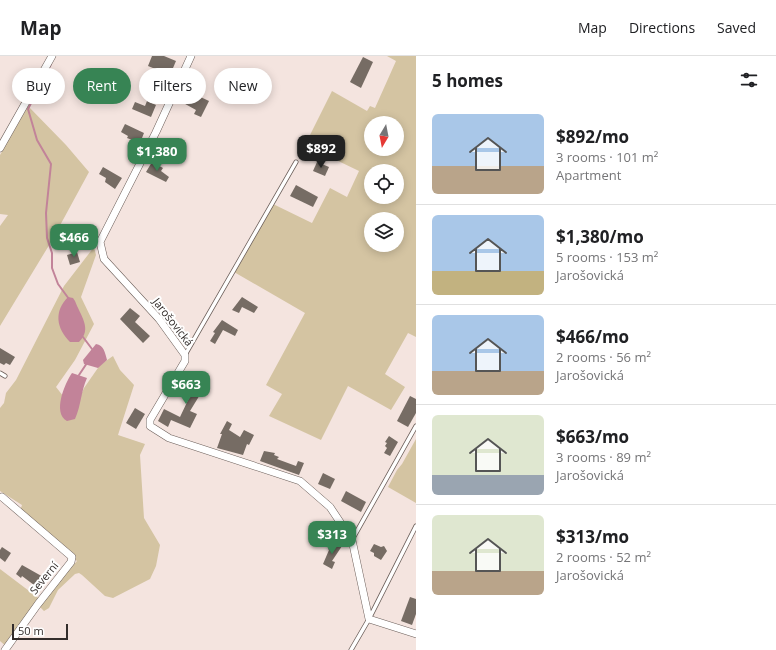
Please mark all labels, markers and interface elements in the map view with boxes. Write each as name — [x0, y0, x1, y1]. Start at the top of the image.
text: Map — [20, 15, 61, 41]
text: Map — [578, 18, 607, 37]
text: Directions — [629, 18, 695, 37]
text: Saved — [717, 18, 756, 37]
chip: Buy — [12, 68, 65, 104]
chip: Rent — [73, 68, 131, 104]
chip: Filters — [139, 68, 206, 104]
chip: New — [214, 68, 272, 104]
text: 5 homes — [432, 69, 503, 92]
icon: filters — [738, 69, 760, 91]
north arrow — [364, 116, 404, 156]
map controls — [364, 116, 404, 252]
text: $892/mo — [556, 125, 629, 148]
icon: home — [464, 130, 512, 178]
pin: $892 — [297, 135, 345, 169]
pin: $1,380 — [124, 138, 190, 172]
text: $892 — [306, 139, 336, 157]
text: $1,380 — [137, 142, 177, 160]
text: 3 rooms · 101 m² — [556, 148, 658, 166]
button: locate — [364, 164, 404, 204]
text: Apartment — [556, 166, 621, 184]
button: layers — [364, 212, 404, 252]
pin: $466 — [50, 224, 98, 258]
text: $1,380/mo — [556, 225, 644, 248]
text: $466 — [59, 228, 89, 246]
icon: home — [464, 231, 512, 279]
text: 5 rooms · 153 m² — [556, 248, 658, 266]
text: Jarošovická — [556, 266, 624, 284]
street label: Jarošovická — [149, 294, 197, 349]
text: $466/mo — [556, 325, 629, 348]
icon: home — [464, 331, 512, 379]
text: 2 rooms · 56 m² — [556, 348, 651, 366]
text: Jarošovická — [556, 366, 624, 384]
pin: $663 — [162, 371, 210, 405]
text: $663 — [171, 375, 201, 393]
text: $663/mo — [556, 425, 629, 448]
icon: home — [464, 431, 512, 479]
text: 3 rooms · 89 m² — [556, 448, 651, 466]
text: Jarošovická — [556, 466, 624, 484]
pin: $313 — [308, 521, 356, 555]
text: $313 — [317, 525, 347, 543]
text: $313/mo — [556, 525, 629, 548]
icon: home — [464, 531, 512, 579]
text: 2 rooms · 52 m² — [556, 548, 651, 566]
street label: Severní — [26, 558, 62, 597]
text: Jarošovická — [556, 566, 624, 584]
scale bar — [12, 622, 68, 641]
text: 50 m — [18, 623, 44, 638]

